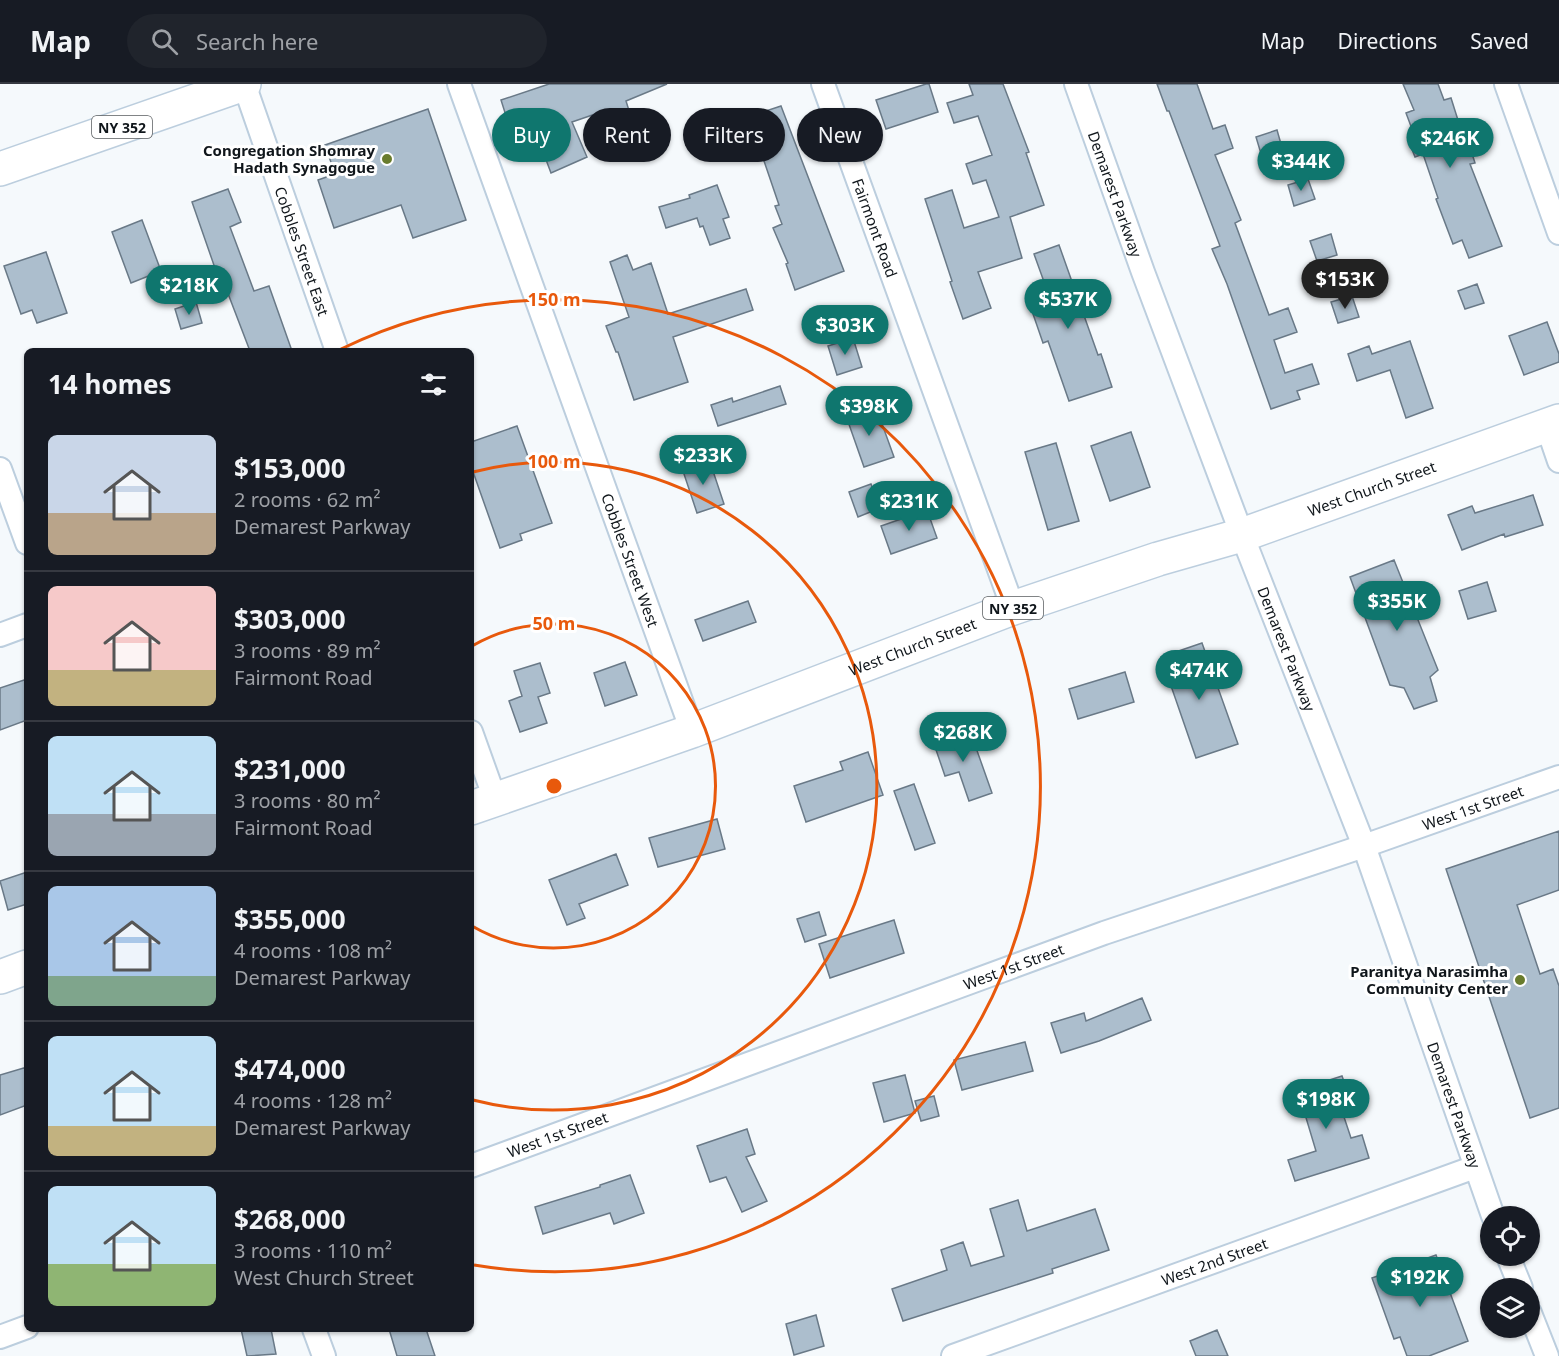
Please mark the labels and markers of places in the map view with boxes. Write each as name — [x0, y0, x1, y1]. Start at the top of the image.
pin: $246K — [1408, 118, 1492, 169]
place label: Congregation Shomray Hadath Synagogue — [203, 140, 375, 177]
pin: $344K — [1259, 141, 1343, 192]
marker: Congregation Shomray Hadath Synagogue — [380, 152, 394, 166]
pin: $153K — [1303, 259, 1387, 310]
pin: $218K — [147, 265, 231, 316]
pin: $537K — [1026, 279, 1110, 330]
pin: $303K — [803, 305, 887, 356]
pin: $398K — [827, 386, 911, 437]
pin: $233K — [661, 435, 745, 486]
pin: $231K — [867, 481, 951, 532]
pin: $355K — [1355, 581, 1439, 632]
pin: $474K — [1157, 650, 1241, 701]
pin: $268K — [921, 712, 1005, 763]
centre of rings — [544, 776, 564, 796]
place label: Paranitya Narasimha Community Center — [1350, 961, 1508, 998]
marker: Paranitya Narasimha Community Center — [1513, 973, 1527, 987]
pin: $198K — [1284, 1079, 1368, 1130]
pin: $192K — [1378, 1257, 1462, 1308]

